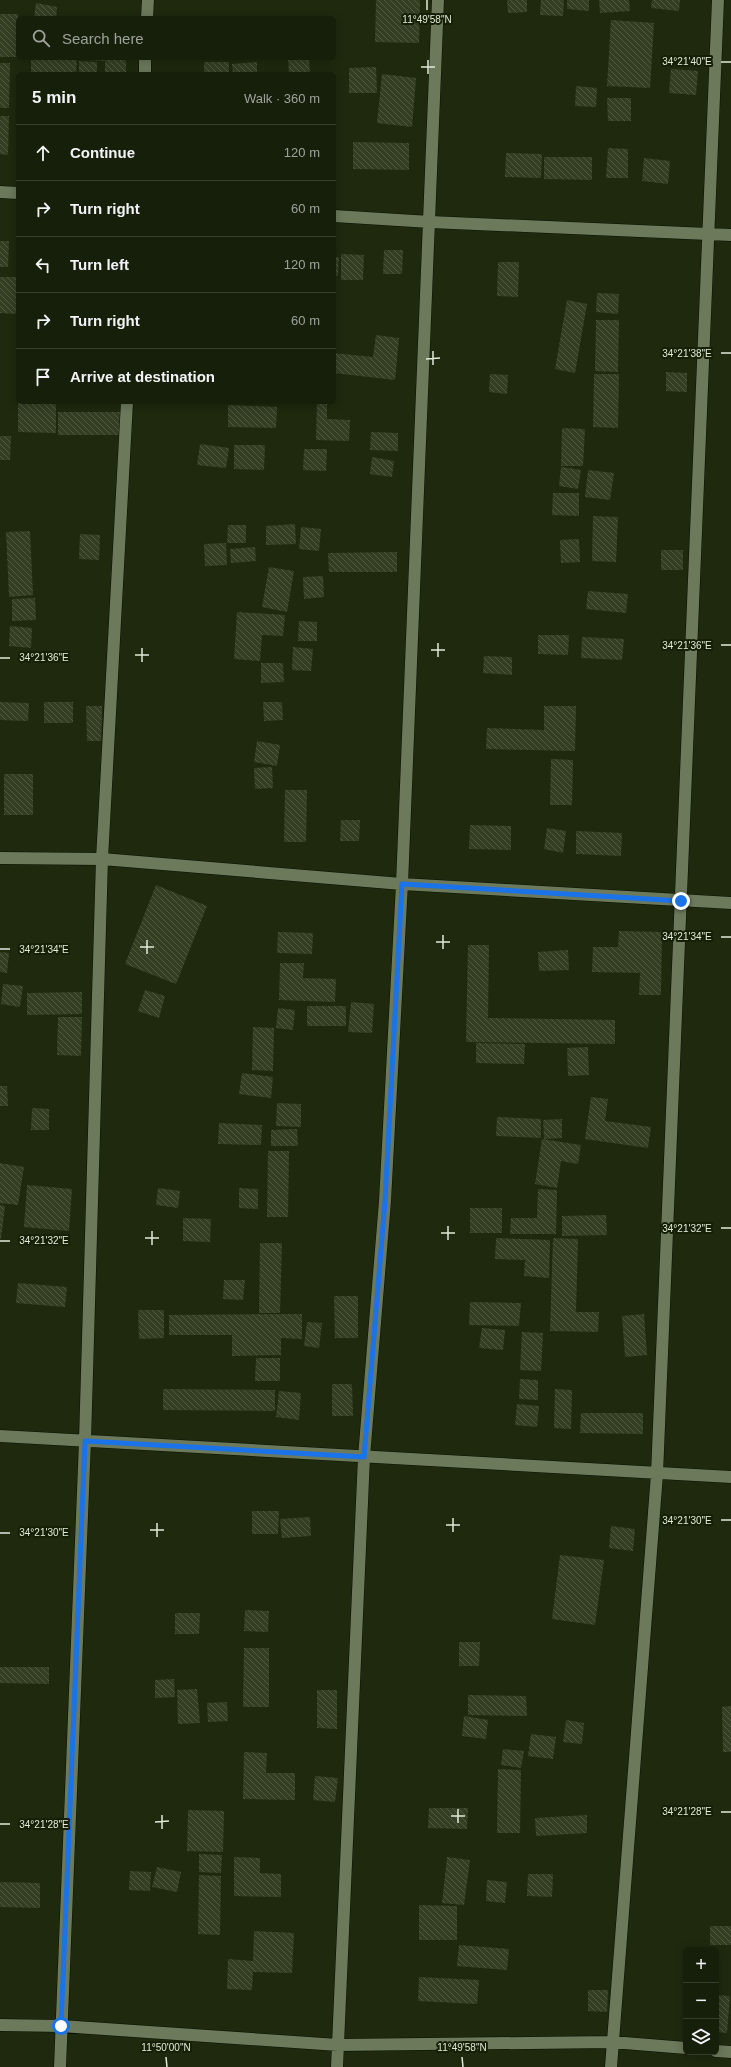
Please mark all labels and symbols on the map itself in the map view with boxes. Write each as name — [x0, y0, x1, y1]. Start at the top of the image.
text: 11°49'58"N — [402, 14, 452, 25]
text: 34°21'40"E — [662, 56, 712, 67]
text: 34°21'38"E — [662, 348, 712, 359]
text: 34°21'36"E — [662, 640, 712, 651]
text: 34°21'36"E — [19, 652, 69, 663]
route end — [672, 892, 690, 910]
text: 34°21'34"E — [662, 931, 712, 942]
text: 34°21'34"E — [19, 944, 69, 955]
text: 34°21'32"E — [662, 1223, 712, 1234]
text: 34°21'32"E — [19, 1235, 69, 1246]
text: 34°21'30"E — [662, 1515, 712, 1526]
text: 34°21'30"E — [19, 1527, 69, 1538]
text: 34°21'28"E — [662, 1806, 712, 1817]
text: 34°21'28"E — [19, 1819, 69, 1830]
route start — [52, 2017, 70, 2035]
text: 11°50'00"N — [141, 2042, 191, 2053]
text: 11°49'58"N — [437, 2042, 487, 2053]

